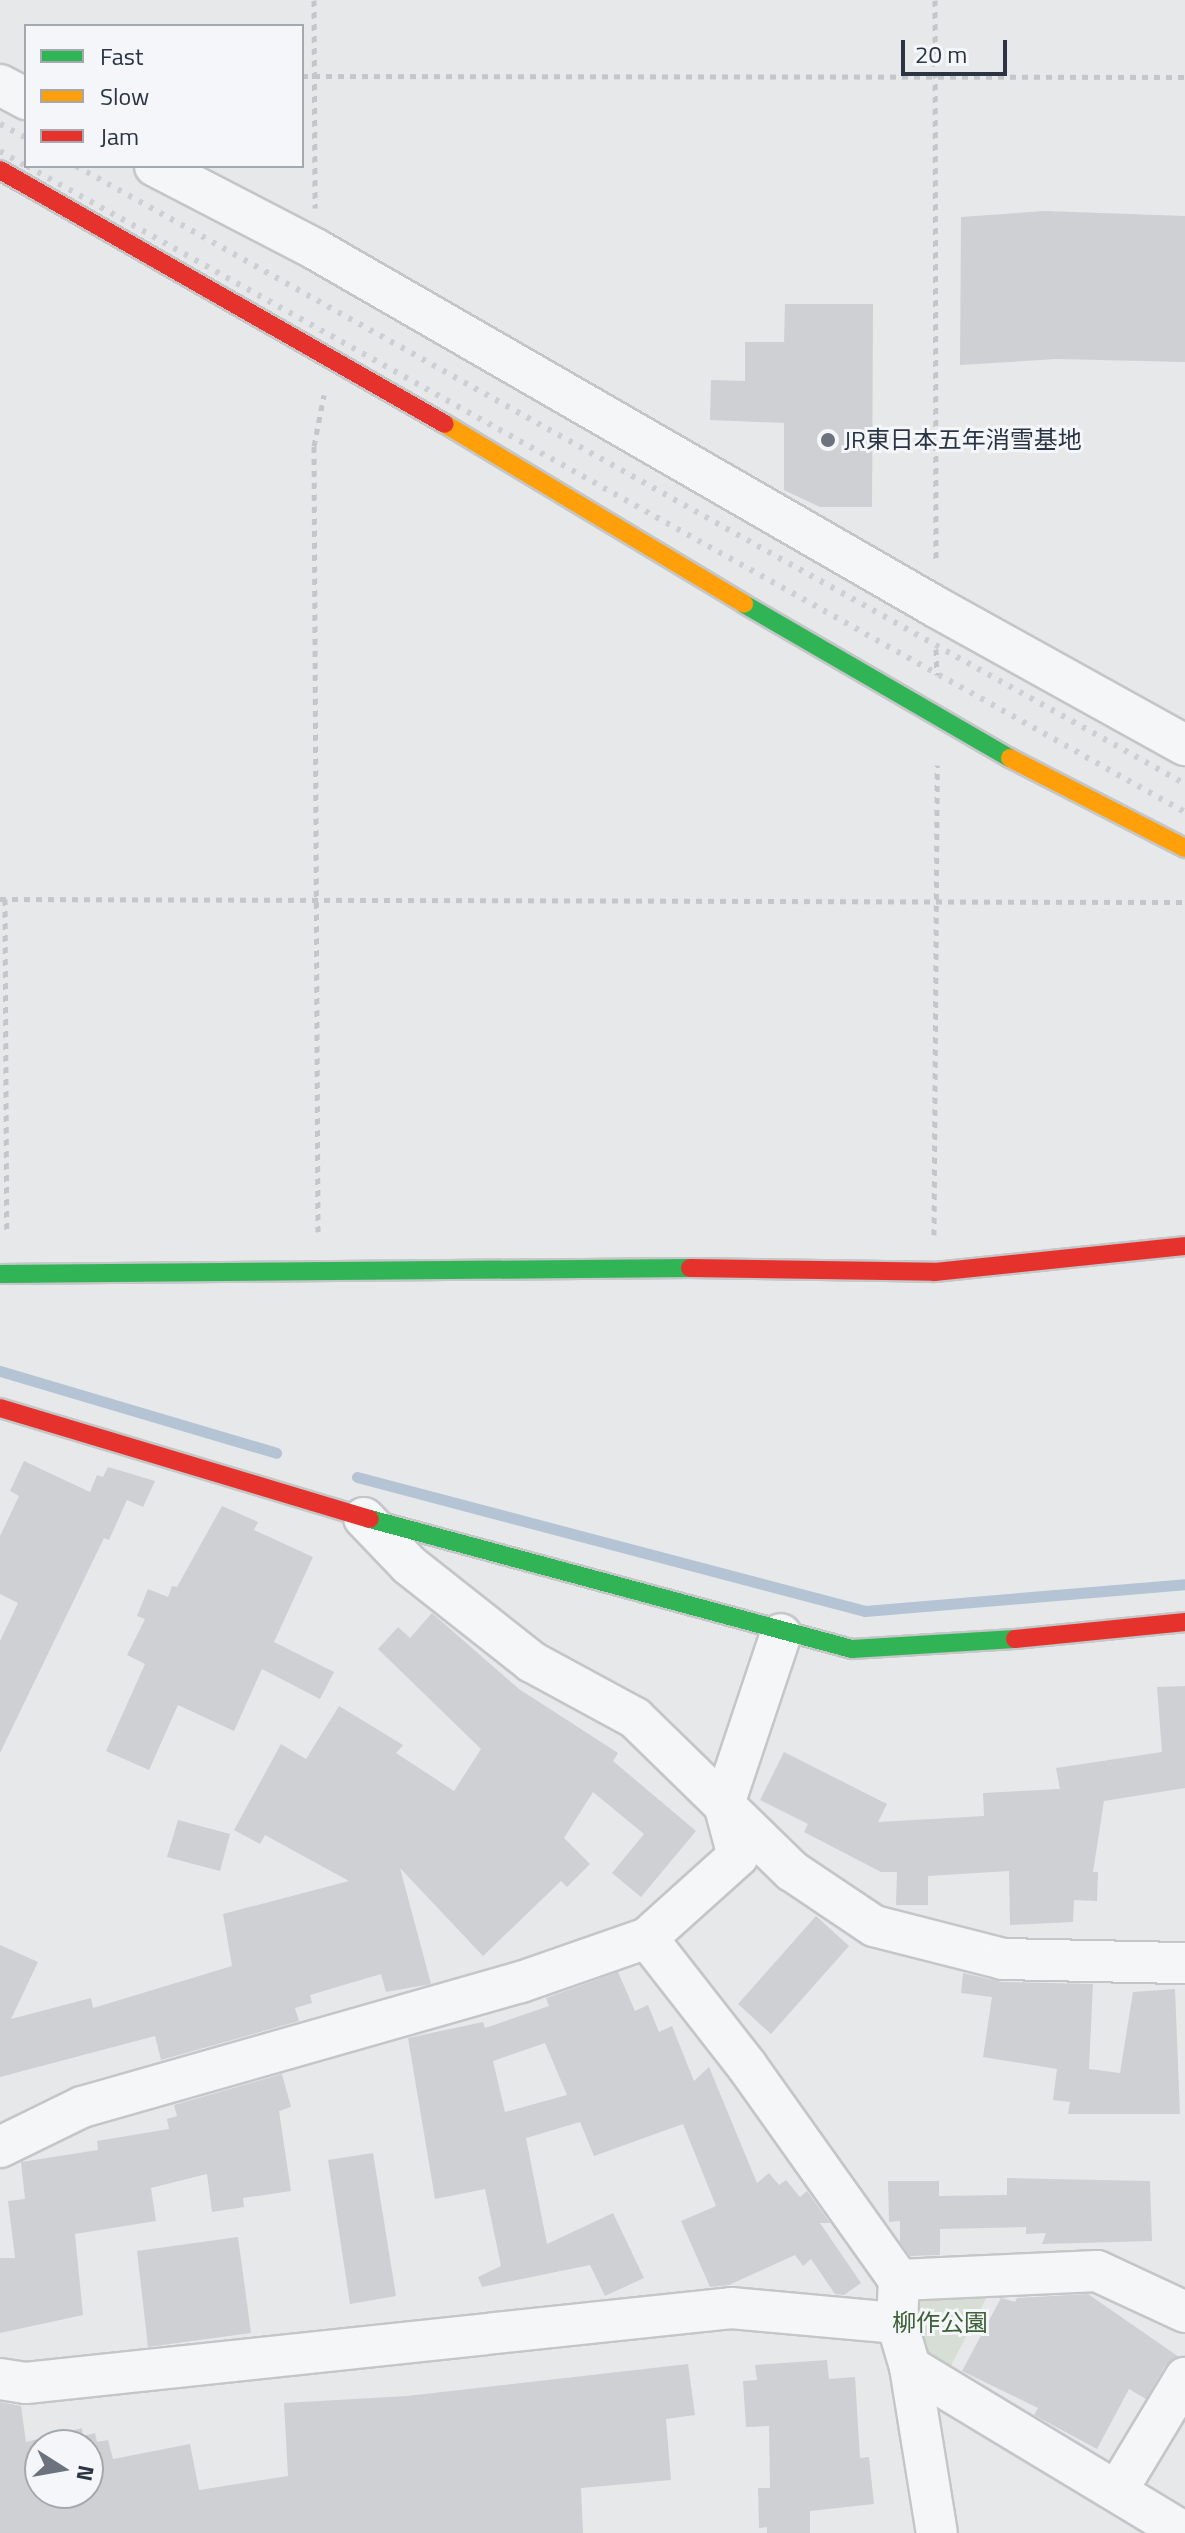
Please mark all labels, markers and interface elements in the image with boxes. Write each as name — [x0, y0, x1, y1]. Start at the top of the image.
legend — [24, 24, 304, 168]
scale bar — [905, 24, 1011, 74]
text: 20 m — [915, 36, 967, 72]
text: Fast — [100, 38, 143, 74]
text: Slow — [100, 78, 149, 114]
text: Jam — [100, 118, 139, 154]
place label: JR東日本五年消雪基地 — [844, 426, 1082, 454]
marker: JR東日本五年消雪基地 — [819, 431, 837, 449]
park label: 柳作公園 — [892, 2309, 988, 2337]
north arrow — [24, 2429, 104, 2509]
text: N — [67, 2462, 104, 2484]

